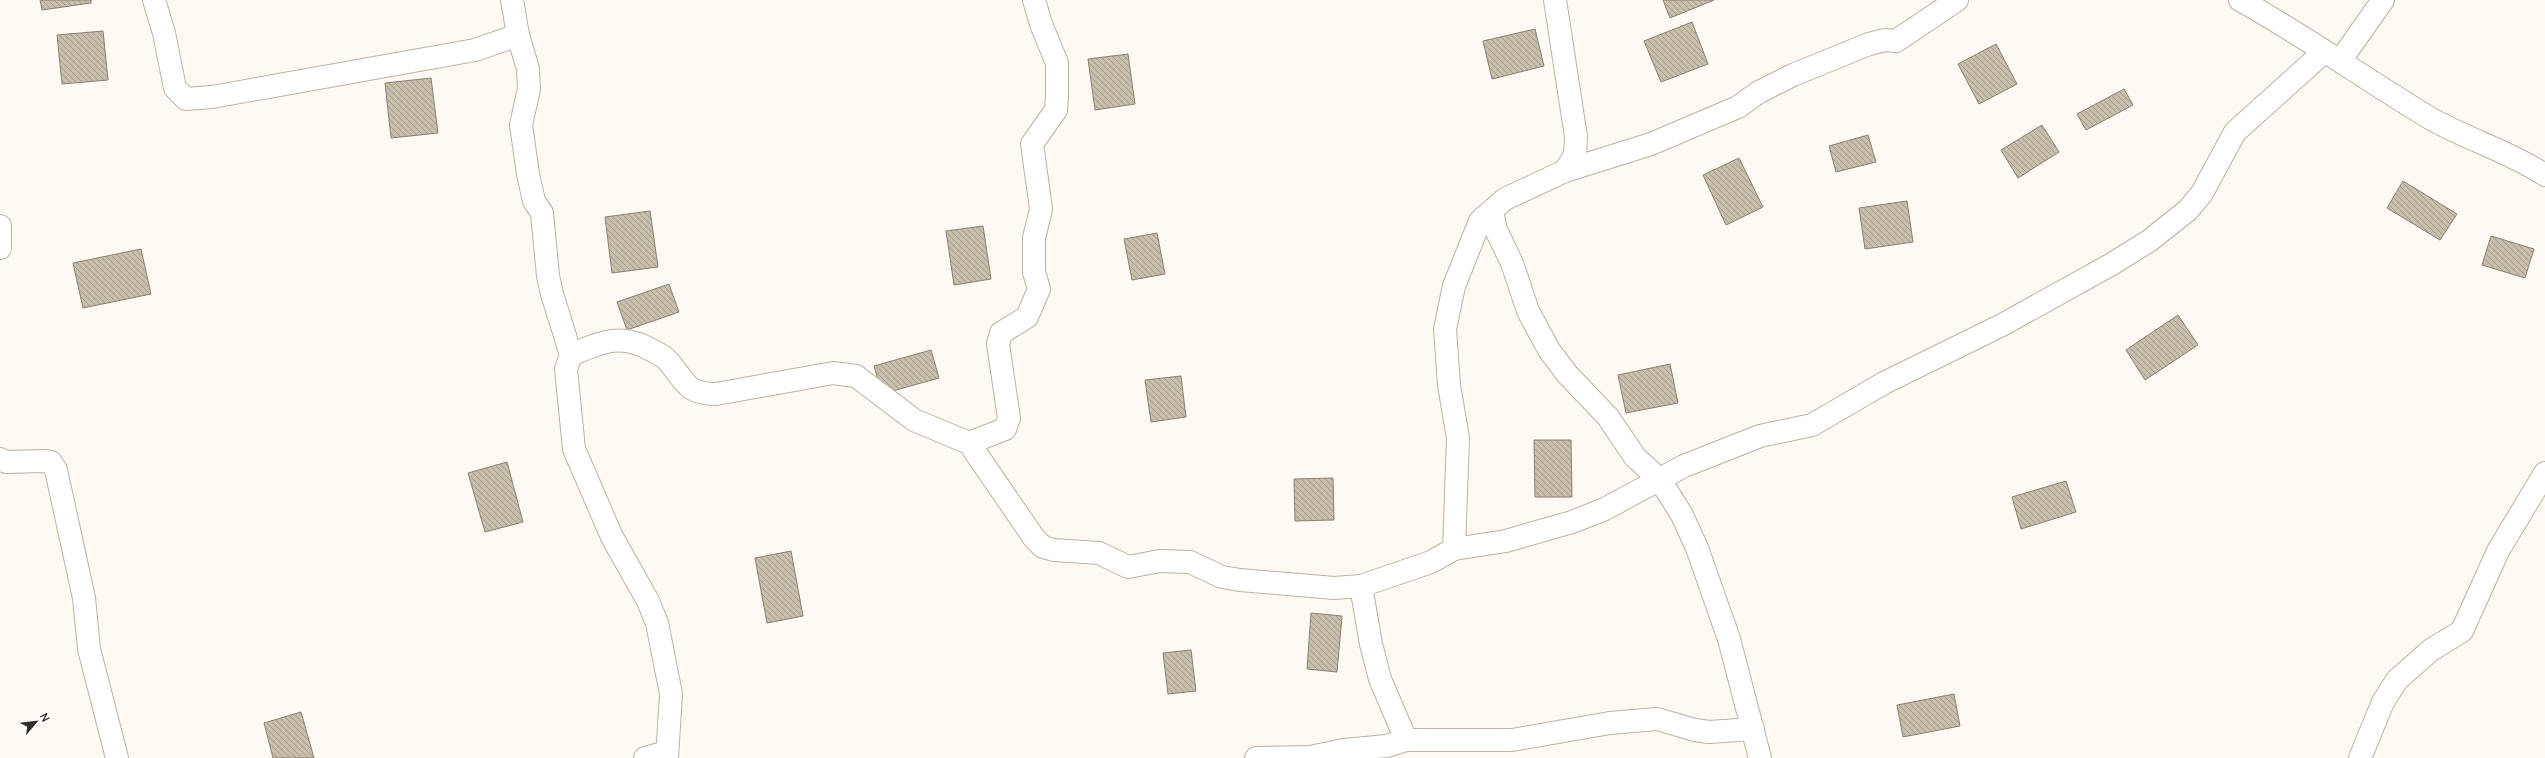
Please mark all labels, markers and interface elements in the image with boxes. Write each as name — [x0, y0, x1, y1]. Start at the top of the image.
north arrow — [16, 702, 56, 742]
text: N — [37, 710, 54, 724]

